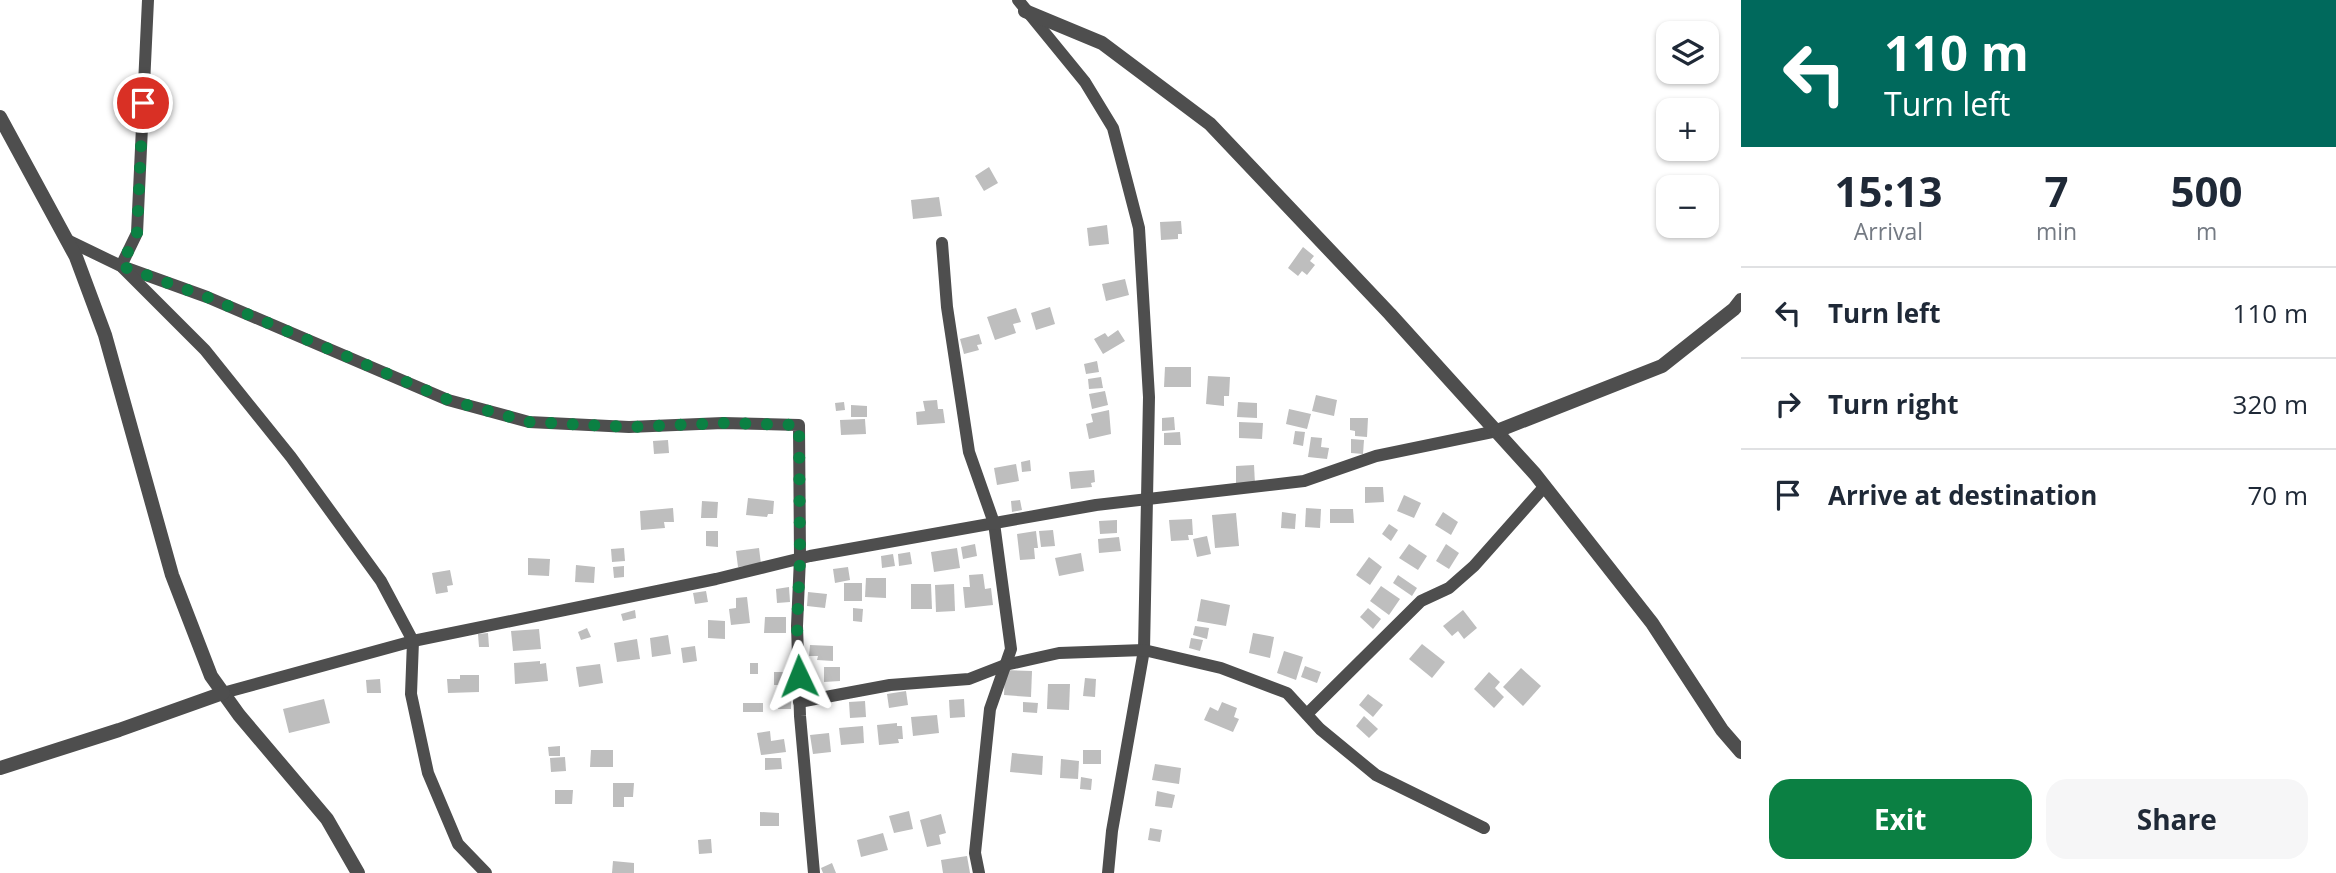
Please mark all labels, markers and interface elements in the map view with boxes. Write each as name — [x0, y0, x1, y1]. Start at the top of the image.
text: 110 m — [1884, 19, 2029, 85]
map controls — [1656, 21, 1719, 238]
button: layers — [1656, 21, 1719, 84]
icon: left — [1769, 28, 1860, 119]
pin — [113, 73, 173, 133]
text: Turn left — [1884, 82, 2010, 125]
icon: arrive — [124, 84, 162, 122]
button: + — [1656, 98, 1719, 161]
text: 15:13 — [1834, 162, 1942, 219]
text: 7 — [2044, 162, 2069, 219]
text: 500 — [2171, 162, 2243, 219]
button: − — [1656, 175, 1719, 238]
text: Arrival — [1854, 215, 1923, 247]
text: min — [2036, 215, 2077, 247]
text: m — [2196, 215, 2217, 247]
icon: left — [1769, 294, 1807, 332]
text: Turn left — [1828, 295, 1940, 331]
text: 110 m — [2233, 295, 2308, 331]
icon: right — [1769, 385, 1807, 423]
text: Turn right — [1828, 386, 1959, 422]
text: 320 m — [2233, 386, 2308, 422]
icon: arrive — [1769, 476, 1807, 514]
text: Arrive at destination — [1828, 477, 2097, 513]
text: 70 m — [2247, 477, 2308, 513]
position arrow — [762, 639, 836, 713]
button: Exit — [1769, 779, 2032, 859]
button: Share — [2046, 779, 2308, 859]

